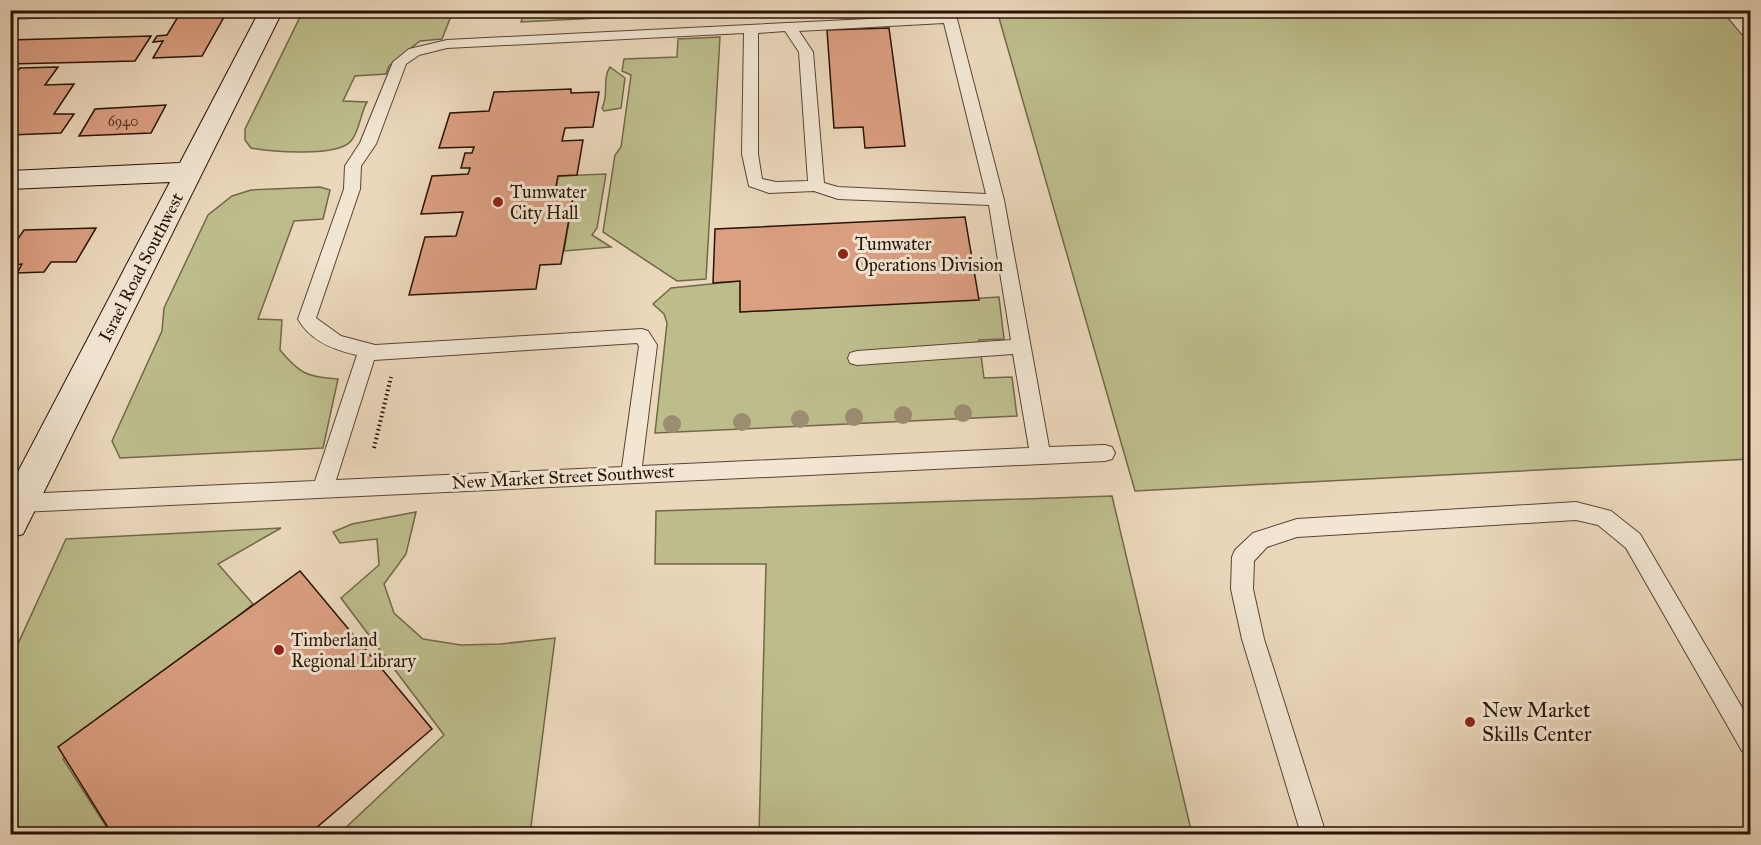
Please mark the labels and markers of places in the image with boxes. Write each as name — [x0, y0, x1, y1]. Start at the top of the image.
place label: Tumwater City Hall — [510, 181, 587, 224]
marker: Tumwater City Hall — [491, 195, 505, 209]
place label: Tumwater Operations Division — [855, 233, 1003, 276]
marker: Tumwater Operations Division — [836, 247, 850, 261]
place label: Timberland Regional Library — [291, 629, 417, 673]
marker: Timberland Regional Library — [272, 643, 286, 657]
place label: New Market Skills Center — [1482, 697, 1592, 747]
marker: New Market Skills Center — [1463, 715, 1477, 729]

